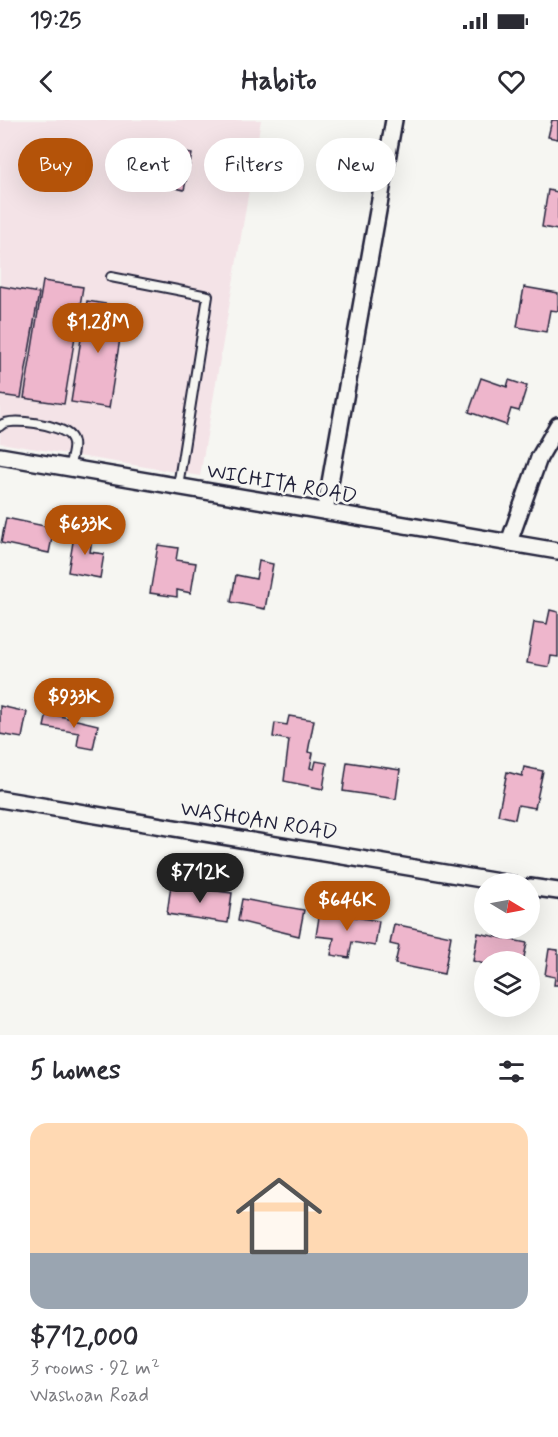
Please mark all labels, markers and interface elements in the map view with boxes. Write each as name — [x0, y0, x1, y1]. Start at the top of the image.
text: 19:25 — [30, 7, 81, 35]
text: Habito — [241, 64, 317, 99]
icon: back — [30, 65, 63, 98]
icon: heart — [495, 65, 528, 98]
chip: Buy — [18, 138, 93, 192]
chip: Rent — [105, 138, 192, 192]
chip: Filters — [204, 138, 304, 192]
chip: New — [316, 138, 396, 192]
pin: $1.28M — [49, 303, 147, 354]
text: $1.28M — [66, 309, 130, 336]
street label: WICHITA ROAD — [204, 457, 359, 511]
pin: $633K — [43, 505, 127, 556]
text: $633K — [59, 511, 111, 538]
pin: $933K — [32, 678, 116, 729]
text: $933K — [48, 684, 100, 711]
street label: WASHOAN ROAD — [178, 795, 339, 847]
pin: $712K — [158, 853, 242, 904]
text: $712K — [171, 859, 229, 886]
north arrow — [474, 873, 540, 939]
map controls — [474, 873, 540, 1017]
pin: $646K — [305, 881, 389, 932]
text: $646K — [318, 887, 376, 914]
button: layers — [474, 951, 540, 1017]
text: 5 homes — [30, 1054, 121, 1088]
icon: filters — [495, 1055, 528, 1088]
icon: home — [225, 1162, 333, 1270]
text: $712,000 — [30, 1321, 138, 1355]
text: 3 rooms · 92 m² — [30, 1355, 160, 1382]
text: Washoan Road — [30, 1382, 149, 1409]

